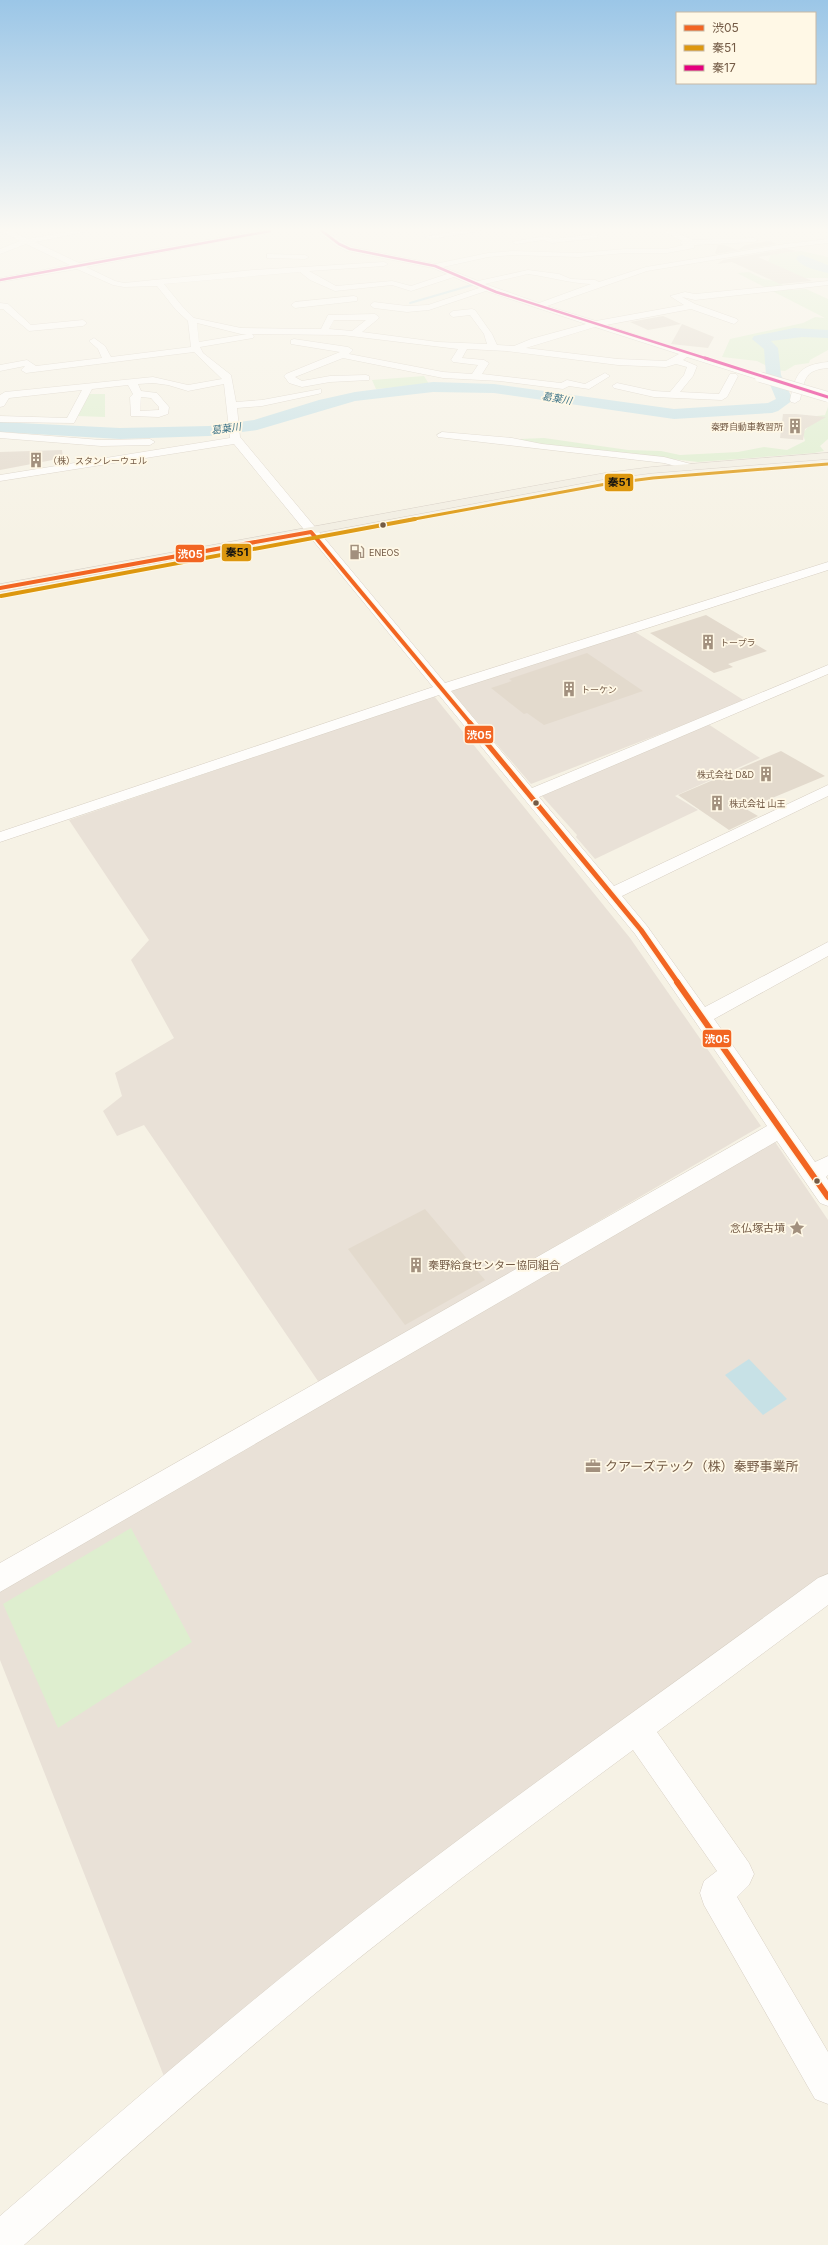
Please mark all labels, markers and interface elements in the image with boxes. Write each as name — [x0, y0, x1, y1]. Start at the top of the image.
legend — [676, 12, 816, 84]
text: 渋05 — [712, 20, 739, 35]
text: 秦51 — [712, 40, 736, 55]
text: 秦17 — [712, 60, 736, 75]
water label: 葛葉川 — [541, 389, 574, 407]
building icon: 秦野自動車教習所 — [786, 417, 804, 435]
water label: 葛葉川 — [210, 420, 243, 436]
place label: 秦野自動車教習所 — [711, 421, 783, 432]
building icon: （株）スタンレーウェル — [27, 451, 45, 469]
place label: （株）スタンレーウェル — [48, 455, 147, 466]
line badge: 秦51 — [604, 473, 634, 492]
text: 秦51 — [608, 475, 631, 489]
unlabelled marker — [378, 520, 388, 530]
line badge: 秦51 — [221, 543, 252, 562]
fuel station icon: ENEOS — [348, 543, 366, 561]
line badge: 渋05 — [175, 544, 205, 563]
text: 秦51 — [226, 545, 249, 559]
text: 渋05 — [177, 547, 203, 561]
place label: ENEOS — [369, 547, 399, 558]
building icon: トープラ — [699, 633, 717, 651]
place label: トープラ — [720, 637, 755, 648]
building icon: トーケン — [560, 680, 578, 698]
place label: トーケン — [581, 684, 617, 695]
line badge: 渋05 — [464, 725, 494, 744]
text: 渋05 — [466, 728, 492, 742]
building icon: 株式会社 D&D — [757, 765, 775, 783]
place label: 株式会社 D&D — [697, 769, 754, 780]
building icon: 株式会社 山王 — [708, 794, 726, 812]
unlabelled marker — [531, 798, 541, 808]
place label: 株式会社 山王 — [729, 798, 786, 809]
line badge: 渋05 — [702, 1029, 732, 1048]
text: 渋05 — [704, 1032, 730, 1046]
unlabelled marker — [812, 1176, 822, 1186]
place icon: 念仏塚古墳 — [788, 1219, 806, 1237]
place label: 念仏塚古墳 — [730, 1221, 785, 1235]
building icon: 秦野給食センター協同組合 — [407, 1256, 425, 1274]
place label: 秦野給食センター協同組合 — [428, 1258, 560, 1272]
office icon: クアーズテック（株）秦野事業所 — [584, 1457, 602, 1475]
place label: クアーズテック（株）秦野事業所 — [605, 1458, 799, 1474]

